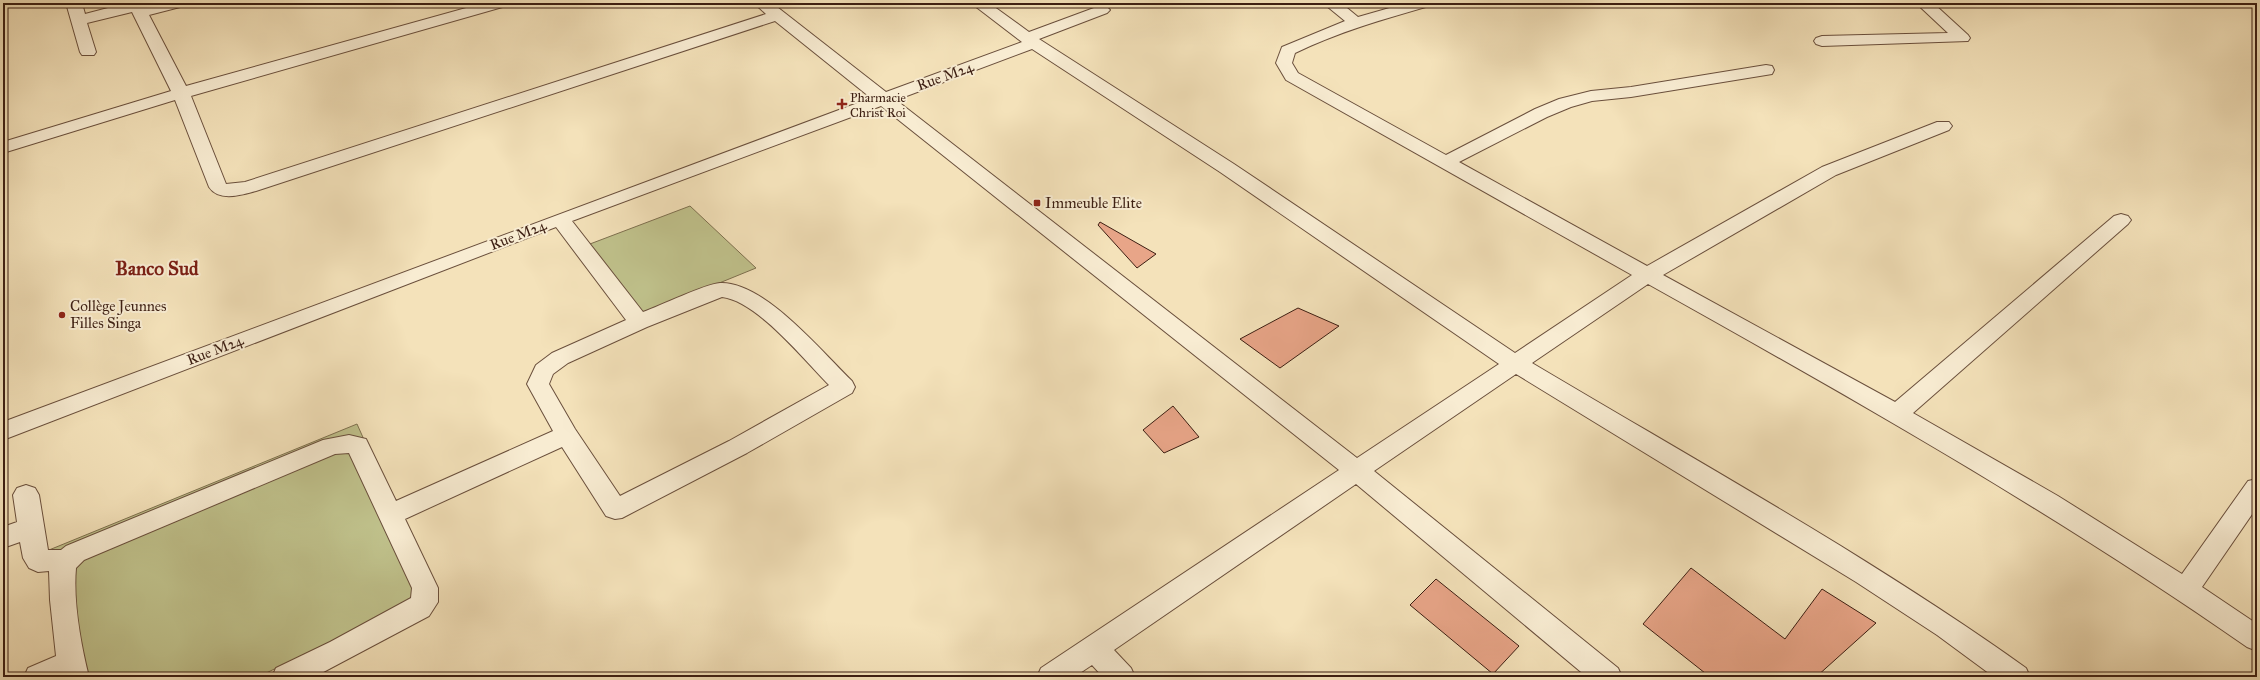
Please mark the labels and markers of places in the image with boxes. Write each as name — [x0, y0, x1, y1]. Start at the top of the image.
place label: Pharmacie Christ Roi — [850, 90, 906, 121]
marker: Pharmacie Christ Roi — [837, 99, 847, 109]
place label: Immeuble Elite — [1045, 194, 1142, 212]
marker: Immeuble Elite — [1032, 198, 1042, 208]
place label: Collège Jeunnes Filles Singa — [70, 297, 167, 332]
marker: Collège Jeunnes Filles Singa — [57, 310, 67, 320]

